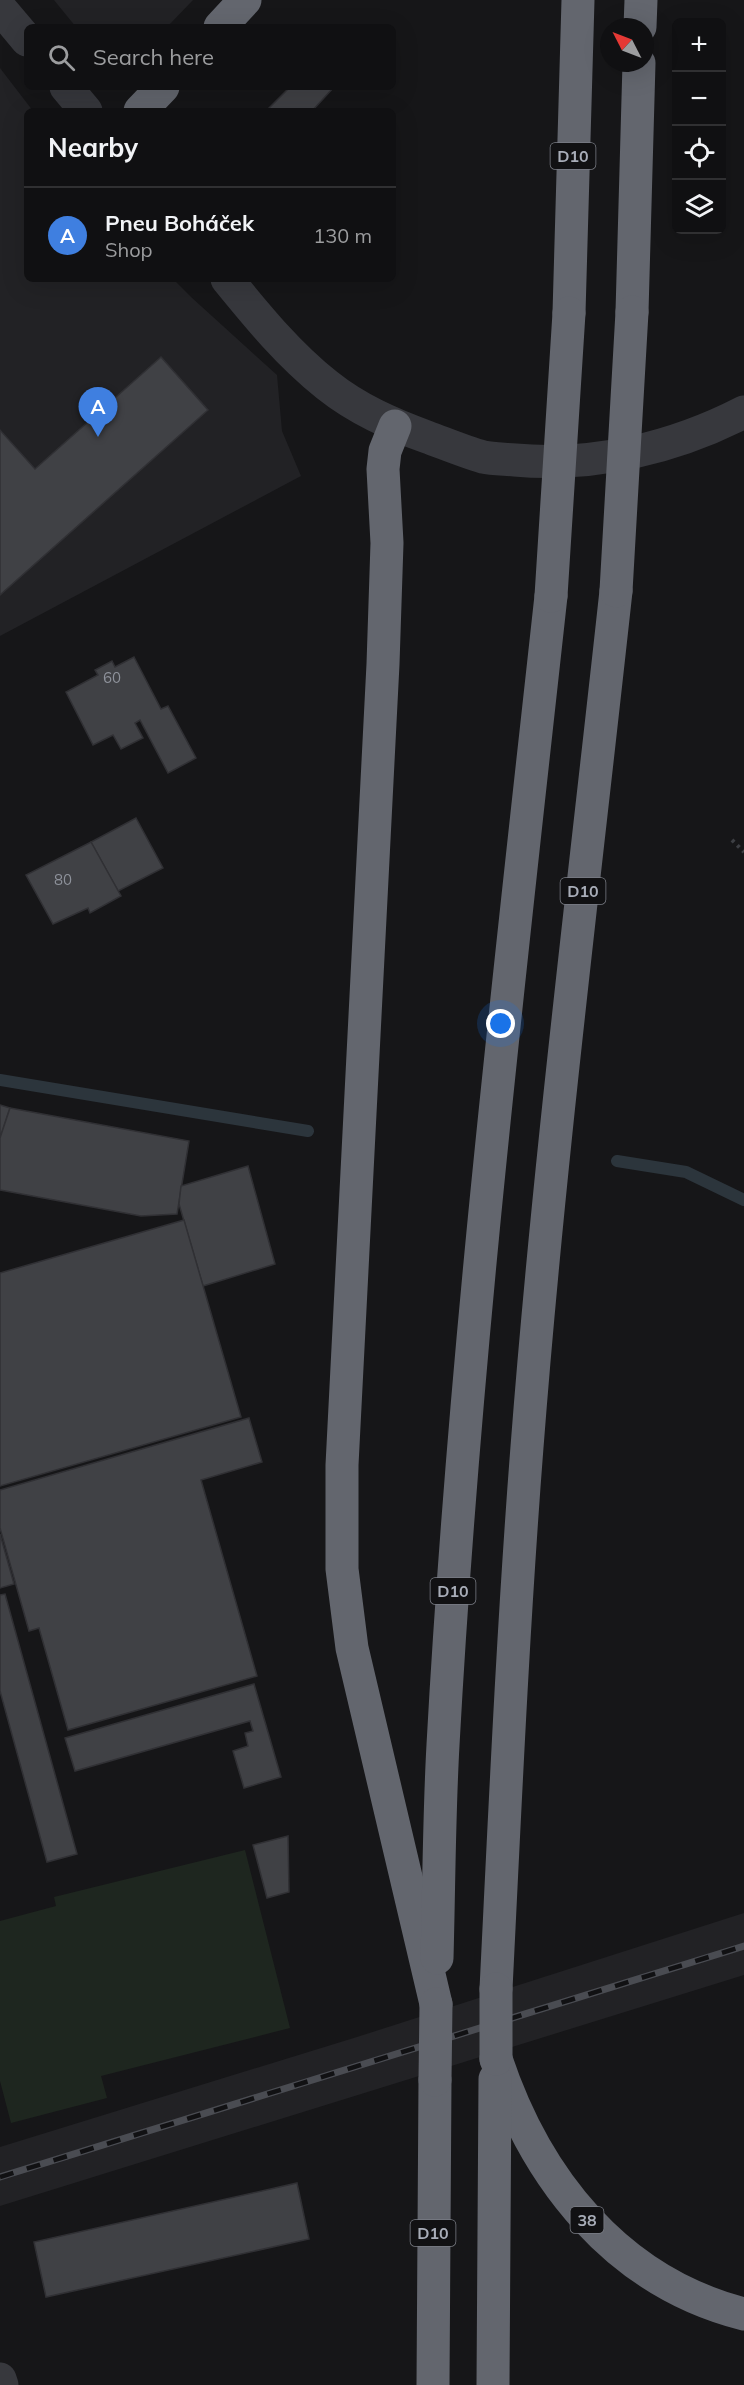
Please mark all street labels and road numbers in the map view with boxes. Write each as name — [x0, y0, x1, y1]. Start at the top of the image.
road number: D10 — [550, 143, 596, 169]
road number: D10 — [560, 878, 606, 904]
road number: D10 — [430, 1578, 476, 1604]
road number: 38 — [570, 2207, 604, 2233]
road number: D10 — [410, 2220, 456, 2246]

